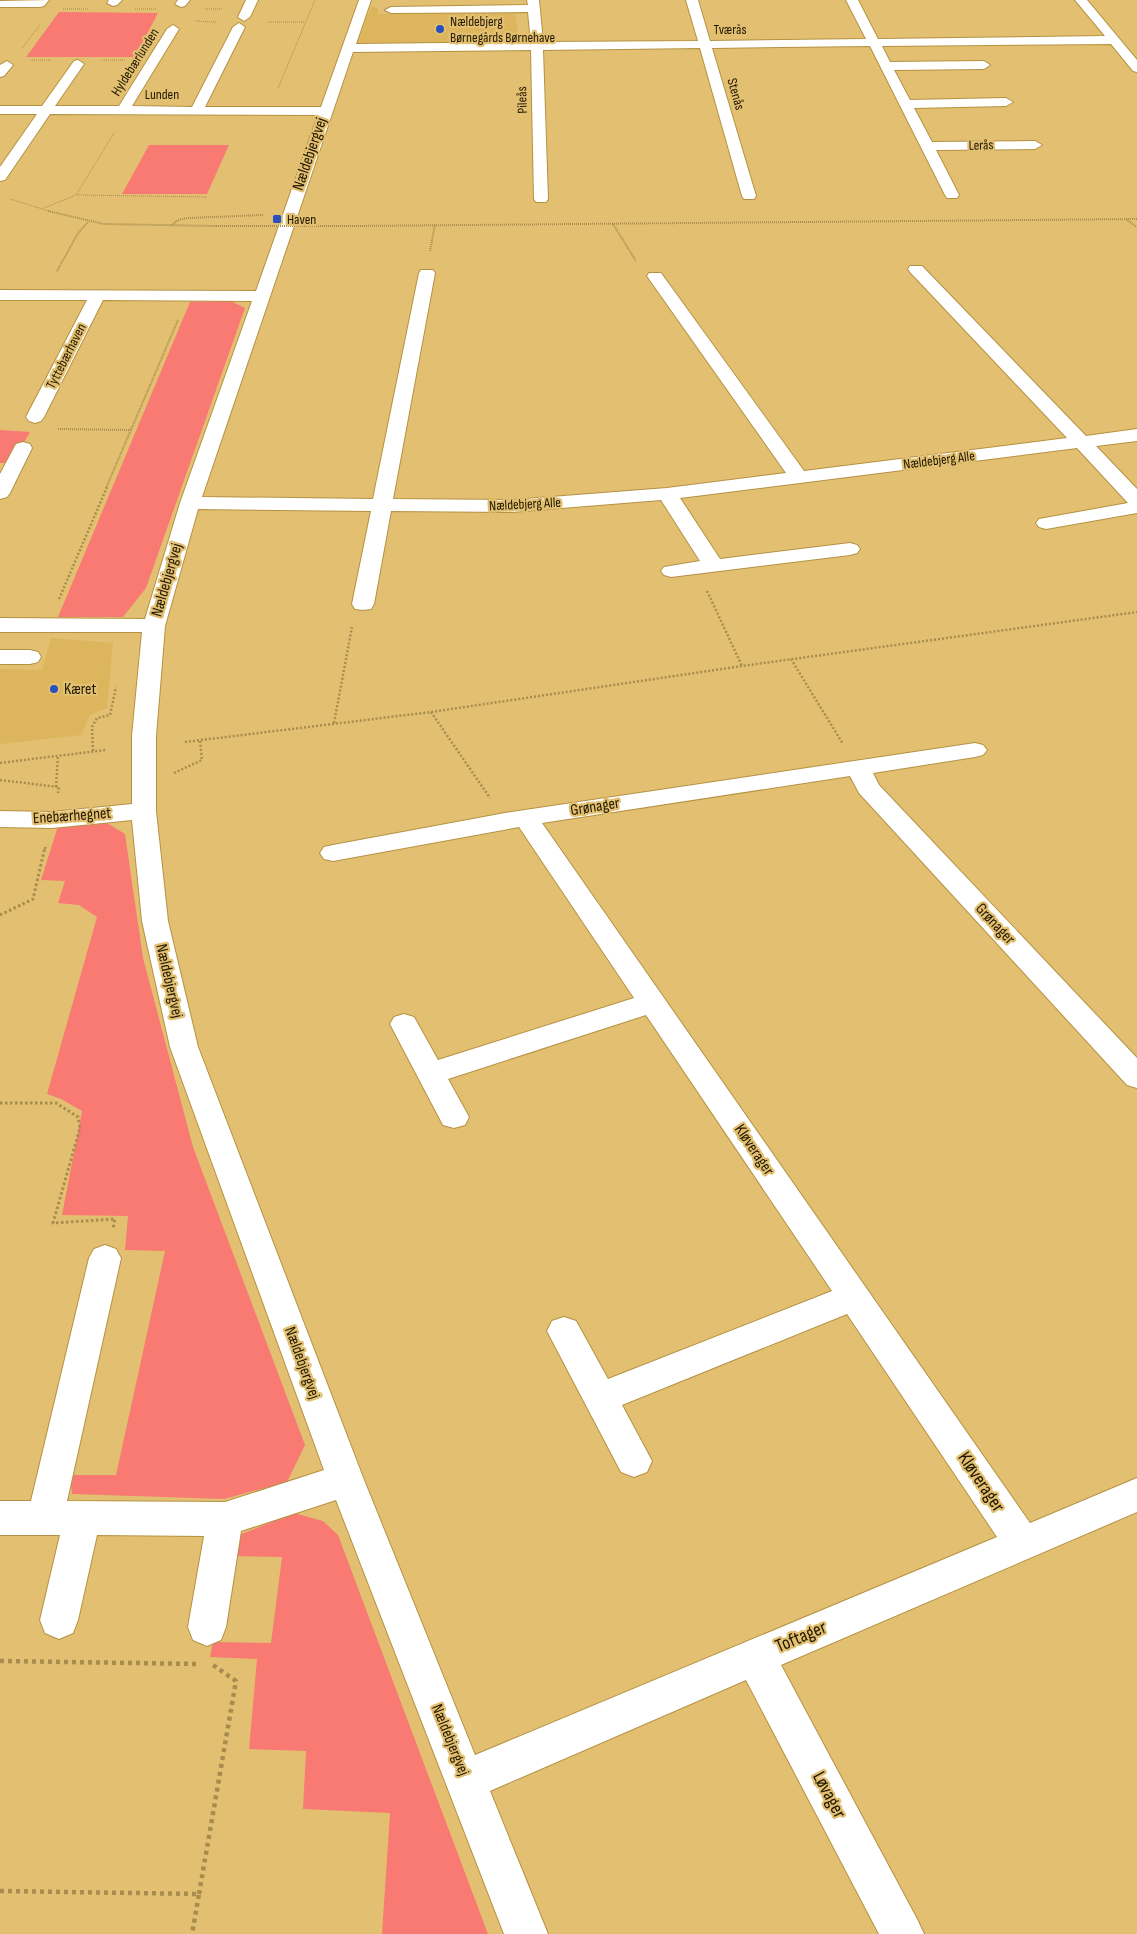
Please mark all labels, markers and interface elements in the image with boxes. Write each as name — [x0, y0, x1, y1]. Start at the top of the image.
place label: Nældebjerg Børnegårds Børnehave — [450, 13, 555, 46]
street label: Tværås — [714, 21, 746, 38]
marker: Nældebjerg Børnegårds Børnehave — [434, 23, 446, 35]
street label: Hyldebærlunden — [107, 25, 163, 99]
street label: Stenås — [723, 76, 749, 112]
street label: Lunden — [145, 86, 179, 103]
street label: Pileås — [513, 86, 531, 114]
street label: Nældebjergvej — [289, 115, 331, 193]
street label: Lerås — [968, 136, 994, 154]
place label: Haven — [287, 211, 316, 228]
marker: Haven — [271, 213, 283, 225]
street label: Tyttebærhaven — [42, 320, 90, 392]
street label: Nældebjerg Alle — [902, 447, 976, 473]
street label: Nældebjerg Alle — [489, 494, 561, 514]
street label: Nældebjergvej — [147, 541, 187, 619]
place label: Kæret — [64, 680, 96, 699]
marker: Kæret — [48, 683, 60, 695]
street label: Grønager — [569, 794, 621, 820]
street label: Enebærhegnet — [32, 804, 112, 828]
street label: Grønager — [971, 899, 1019, 949]
street label: Nældebjergvej — [151, 942, 187, 1020]
street label: Kløverager — [730, 1121, 778, 1179]
street label: Nældebjergvej — [280, 1324, 324, 1402]
street label: Kløverager — [953, 1447, 1010, 1517]
street label: Toftager — [772, 1616, 831, 1658]
street label: Nældebjergvej — [427, 1701, 473, 1779]
street label: Løvager — [807, 1768, 851, 1823]

